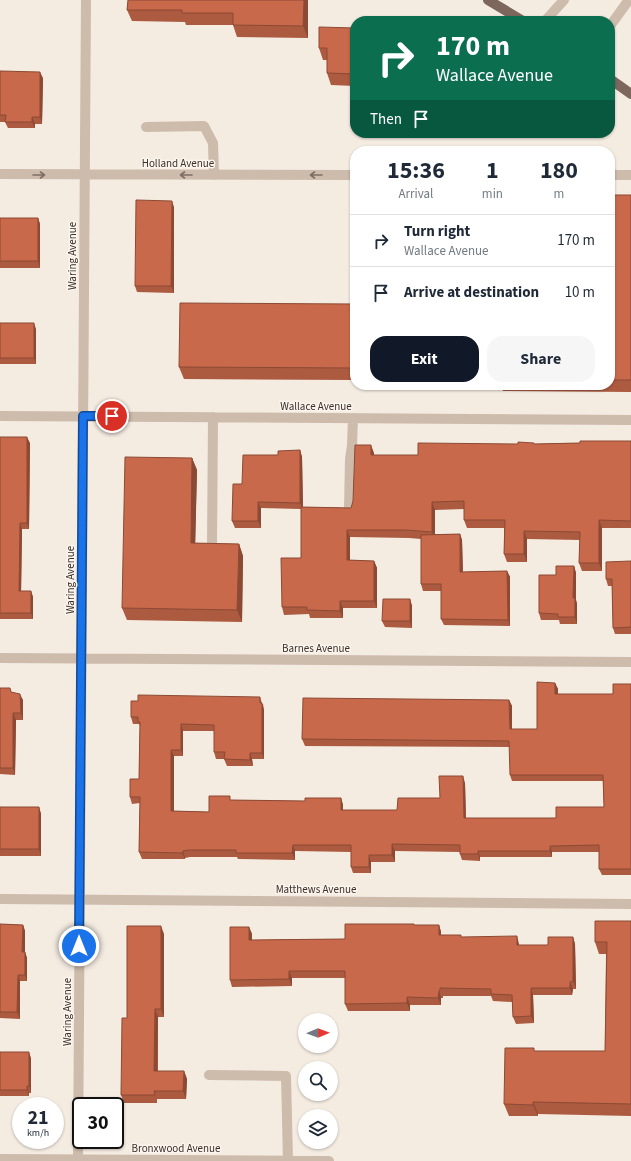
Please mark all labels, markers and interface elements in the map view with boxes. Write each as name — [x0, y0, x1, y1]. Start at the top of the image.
text: 170 m — [436, 26, 510, 66]
icon: right — [370, 32, 422, 84]
text: Wallace Avenue — [436, 63, 553, 88]
icon: arrive — [410, 108, 432, 130]
text: Then — [370, 109, 402, 130]
text: 15:36 — [387, 153, 445, 188]
text: 1 — [486, 153, 499, 188]
text: 180 — [540, 153, 578, 188]
street label: Holland Avenue — [142, 156, 215, 171]
one-way arrow — [32, 171, 45, 179]
one-way arrow — [180, 171, 193, 179]
one-way arrow — [310, 171, 323, 179]
text: Arrival — [398, 185, 433, 203]
text: min — [482, 185, 503, 203]
text: m — [554, 185, 564, 203]
street label: Waring Avenue — [65, 221, 80, 290]
text: Turn right — [404, 221, 470, 242]
icon: right — [370, 230, 392, 252]
text: 170 m — [557, 230, 595, 251]
text: Wallace Avenue — [404, 242, 489, 260]
icon: arrive — [370, 282, 392, 304]
text: Arrive at destination — [404, 282, 539, 303]
text: 10 m — [565, 282, 595, 303]
button: Exit — [370, 336, 479, 382]
button: Share — [487, 336, 595, 382]
pin — [95, 399, 129, 433]
street label: Wallace Avenue — [280, 399, 352, 414]
icon: arrive — [101, 405, 123, 427]
street label: Waring Avenue — [63, 545, 78, 614]
street label: Barnes Avenue — [282, 641, 351, 656]
street label: Matthews Avenue — [276, 882, 357, 897]
position arrow — [58, 925, 100, 967]
street label: Waring Avenue — [60, 977, 75, 1046]
north arrow — [298, 1013, 338, 1053]
map controls — [298, 1013, 338, 1149]
button: search — [298, 1061, 338, 1101]
speed limit sign: 30 — [72, 1097, 124, 1149]
text: 21 — [27, 1104, 49, 1132]
button: layers — [298, 1109, 338, 1149]
text: km/h — [27, 1126, 49, 1140]
street label: Bronxwood Avenue — [131, 1141, 221, 1156]

